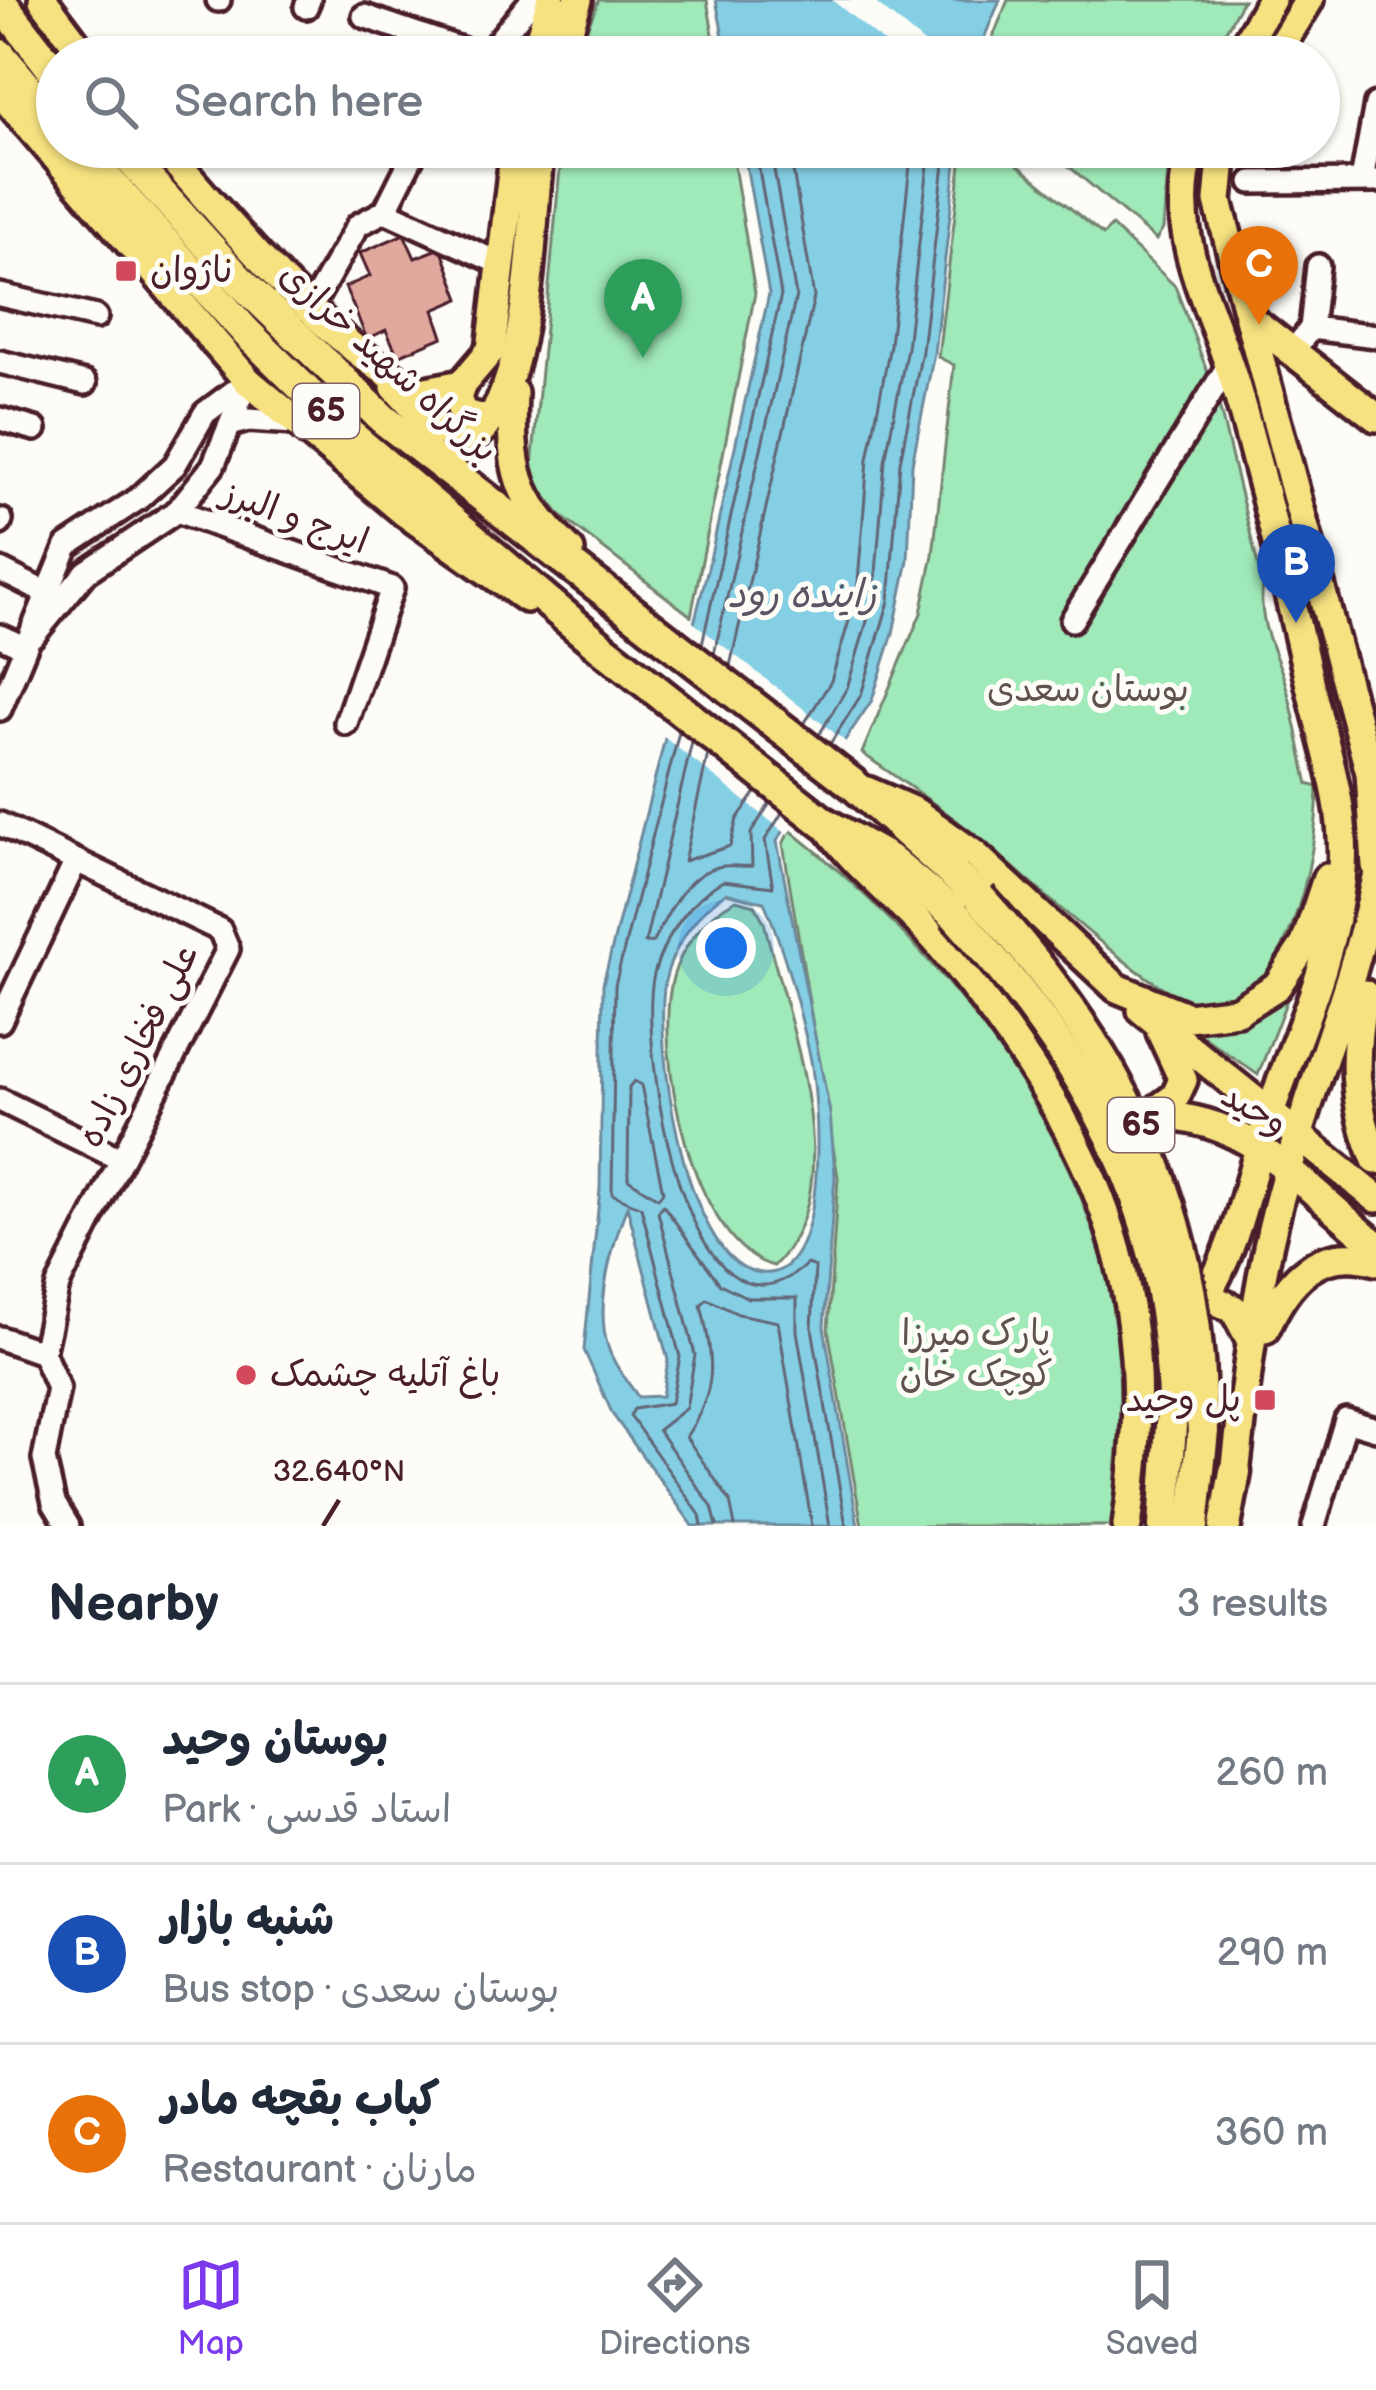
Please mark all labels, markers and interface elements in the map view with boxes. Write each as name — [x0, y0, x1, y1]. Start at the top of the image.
search box — [36, 36, 1340, 168]
icon: search — [78, 69, 144, 135]
text: Search here — [174, 75, 423, 130]
pin: C — [1220, 226, 1298, 325]
place label: ناژوان — [150, 250, 232, 293]
street label: بزرگراه شهید خرازی — [270, 253, 507, 472]
marker: ناژوان — [113, 258, 139, 284]
pin: A — [604, 259, 682, 358]
road number: 65 — [293, 384, 359, 438]
street label: ایرج و البرز — [213, 471, 374, 565]
pin: B — [1257, 524, 1335, 623]
water label: زاینده رود — [727, 572, 878, 619]
park label: بوستان سعدی — [987, 669, 1189, 712]
your location — [696, 918, 756, 978]
street label: علی فخاری زاده — [69, 937, 209, 1155]
street label: وحید — [1213, 1074, 1295, 1146]
road number: 65 — [1108, 1098, 1174, 1152]
park label: پارک میرزا کوچک خان — [899, 1313, 1053, 1397]
place label: باغ آتلیه چشمک — [270, 1354, 500, 1399]
marker: باغ آتلیه چشمک — [233, 1362, 259, 1388]
place label: پل وحید — [1126, 1379, 1241, 1422]
marker: پل وحید — [1252, 1387, 1278, 1413]
text: 32.640°N — [273, 1454, 405, 1490]
text: Nearby — [48, 1574, 219, 1635]
text: 3 results — [1176, 1581, 1328, 1628]
text: بوستان وحید — [162, 1713, 388, 1768]
text: A — [75, 1750, 99, 1797]
text: 260 m — [1215, 1750, 1328, 1797]
text: Park · استاد قدسی — [162, 1787, 451, 1834]
text: شنبه بازار — [162, 1893, 334, 1948]
text: B — [73, 1930, 101, 1977]
text: 290 m — [1217, 1930, 1328, 1977]
text: Bus stop · بوستان سعدی — [162, 1967, 559, 2014]
text: کباب بقچه مادر — [162, 2073, 440, 2128]
text: C — [73, 2110, 101, 2157]
text: 360 m — [1214, 2110, 1328, 2157]
text: Restaurant · مارنان — [162, 2147, 477, 2194]
tab: Map — [178, 2252, 244, 2364]
tab: Directions — [599, 2252, 751, 2364]
tab: Saved — [1106, 2252, 1198, 2364]

